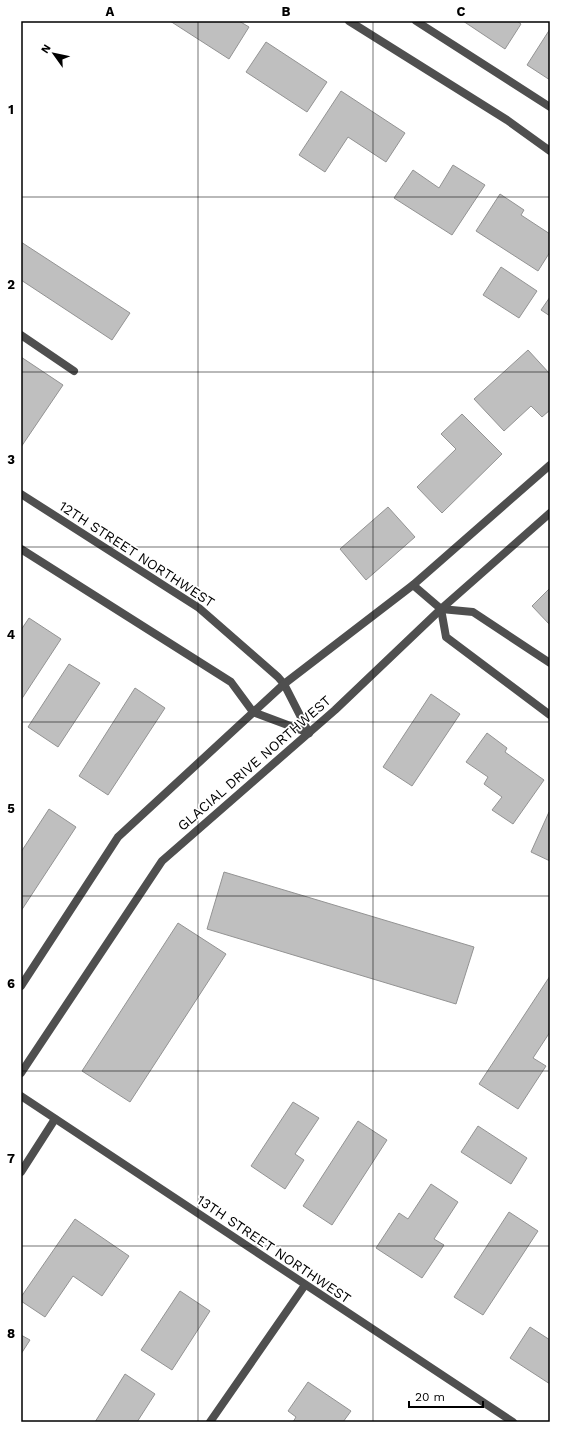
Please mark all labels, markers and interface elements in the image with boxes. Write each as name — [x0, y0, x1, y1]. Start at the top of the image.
text: A — [106, 4, 115, 19]
text: B — [282, 4, 291, 19]
text: C — [457, 4, 466, 19]
north arrow — [34, 34, 74, 74]
text: N — [38, 42, 54, 56]
text: 1 — [8, 102, 14, 117]
text: 2 — [7, 277, 15, 292]
text: 3 — [7, 452, 15, 467]
street label: 12TH STREET NORTHWEST — [56, 498, 218, 611]
text: 4 — [7, 627, 16, 642]
street label: GLACIAL DRIVE NORTHWEST — [174, 692, 334, 834]
text: 5 — [7, 801, 15, 816]
text: 6 — [7, 976, 15, 991]
text: 7 — [7, 1151, 15, 1166]
street label: 13TH STREET NORTHWEST — [194, 1191, 354, 1307]
text: 8 — [7, 1326, 15, 1341]
scale bar — [409, 1383, 483, 1409]
text: 20 m — [415, 1390, 445, 1404]

